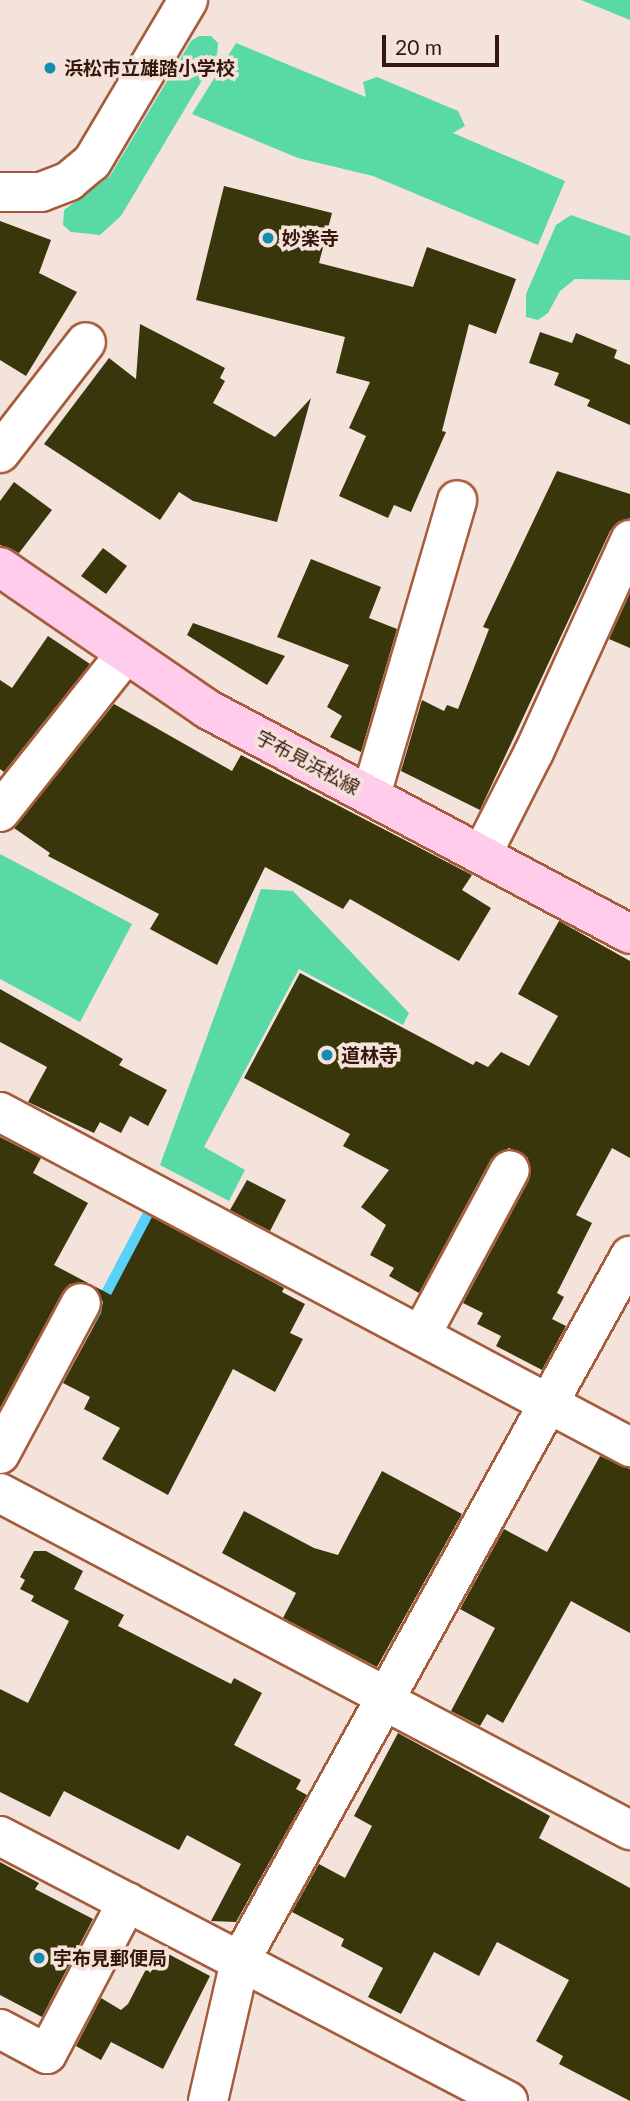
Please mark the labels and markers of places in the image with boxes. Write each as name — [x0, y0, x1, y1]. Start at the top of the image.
place label: 浜松市立雄踏小学校 — [64, 57, 235, 79]
marker: 浜松市立雄踏小学校 — [42, 60, 58, 76]
place label: 妙楽寺 — [282, 227, 339, 249]
marker: 妙楽寺 — [260, 230, 276, 246]
place label: 道林寺 — [341, 1044, 398, 1066]
marker: 道林寺 — [319, 1047, 335, 1063]
place label: 宇布見郵便局 — [53, 1947, 167, 1969]
marker: 宇布見郵便局 — [31, 1950, 47, 1966]

